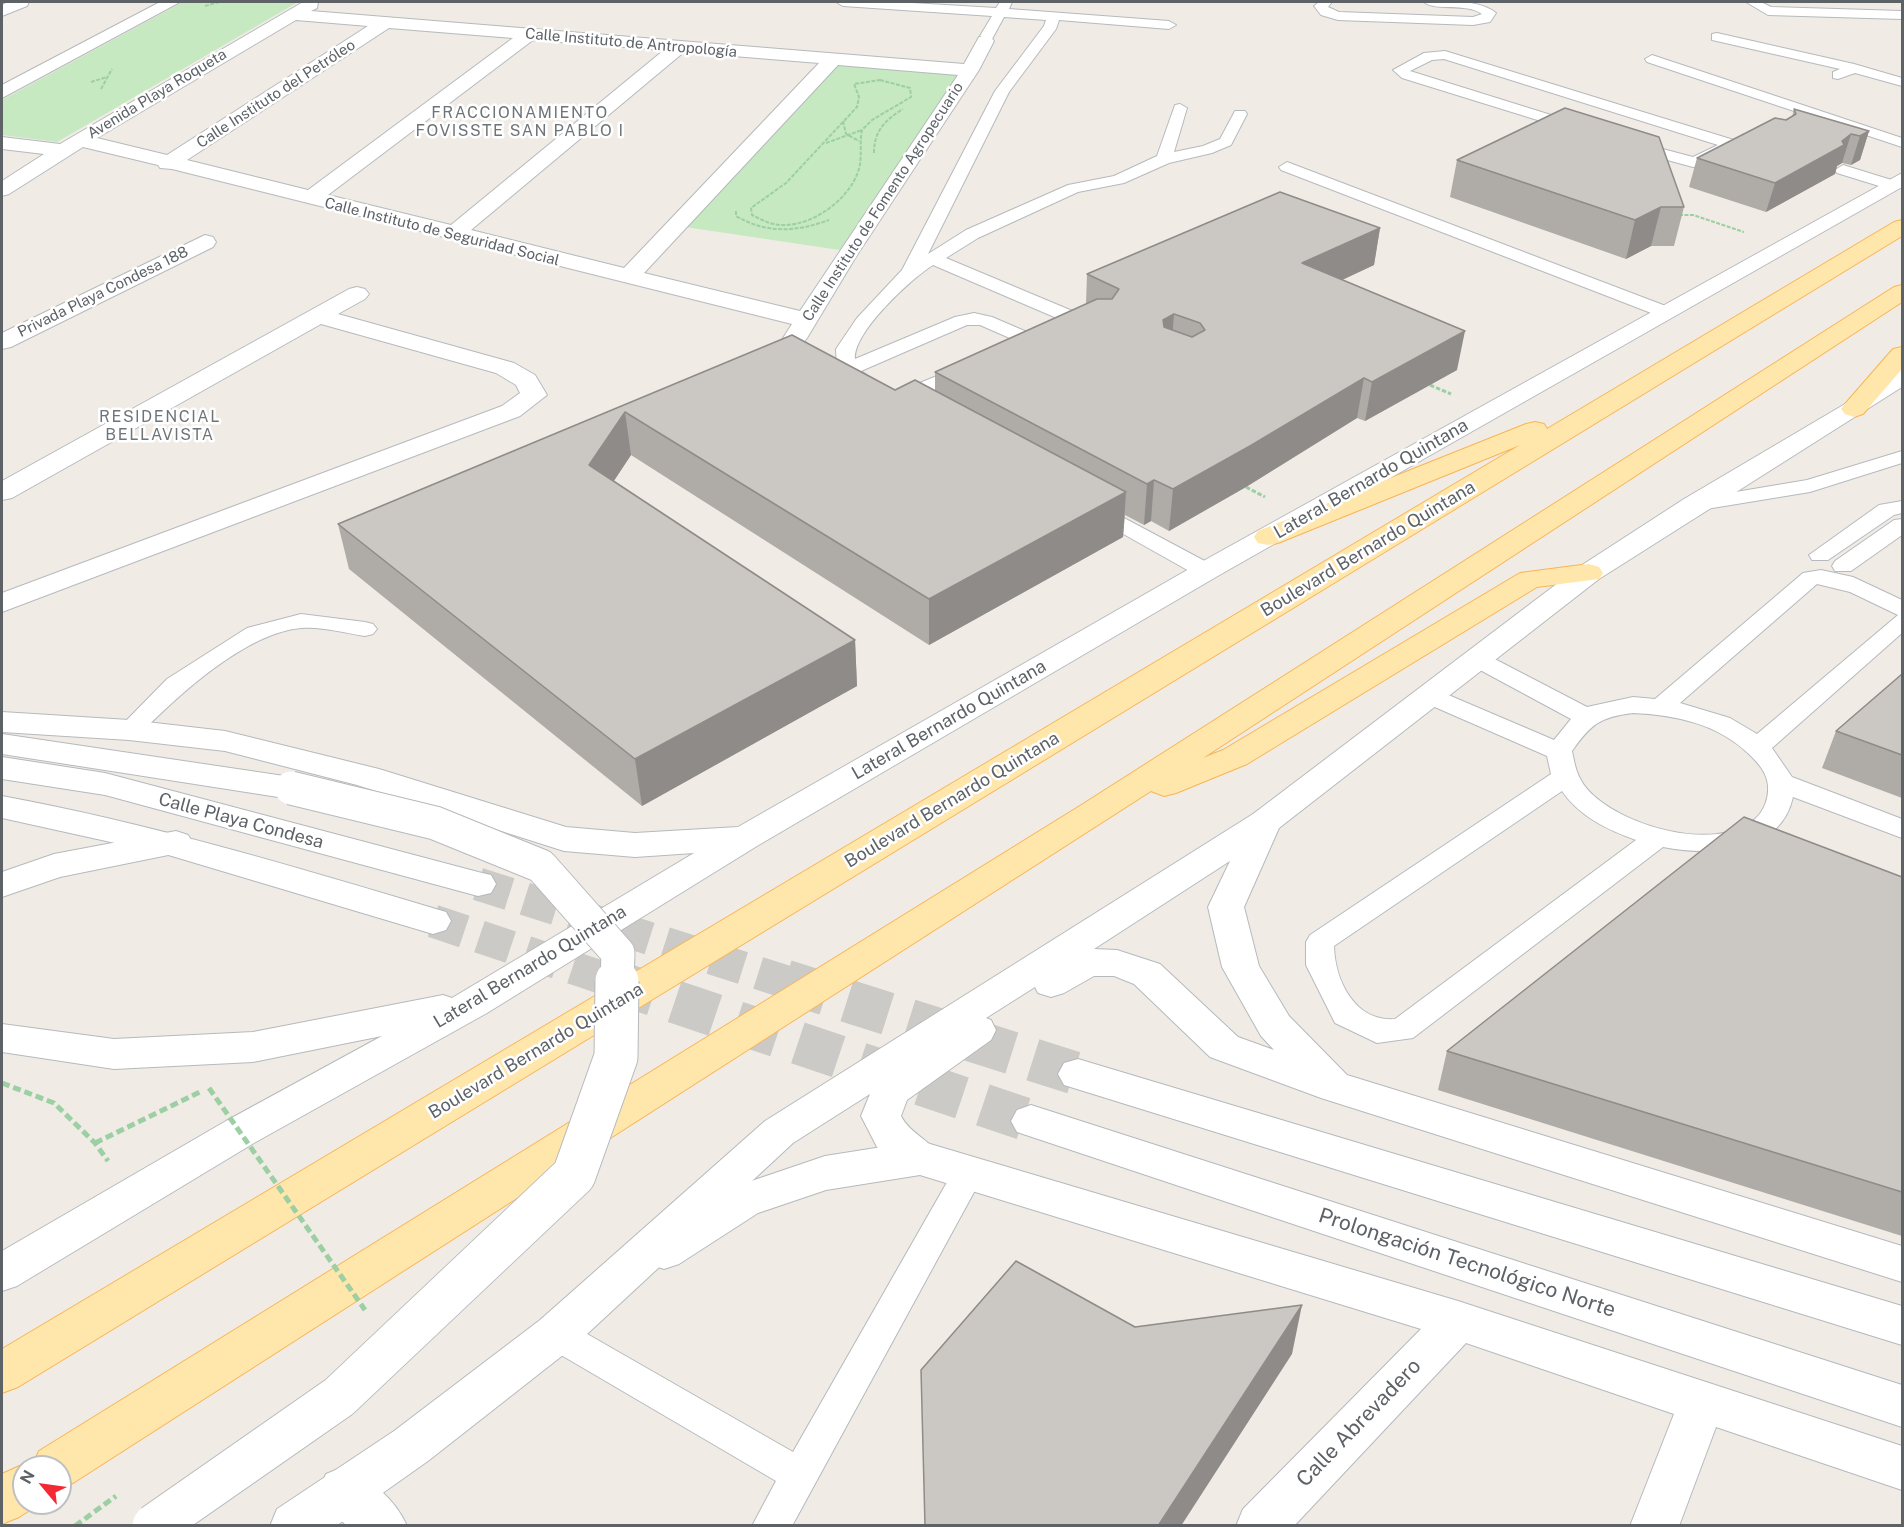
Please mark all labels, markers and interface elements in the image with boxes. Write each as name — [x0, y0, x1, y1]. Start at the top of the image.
street label: Calle Instituto de Antropología — [524, 25, 738, 61]
street label: Calle Instituto del Petróleo — [193, 36, 359, 152]
street label: Avenida Playa Roqueta — [84, 45, 230, 143]
street label: Calle Instituto de Fomento Agropecuario — [799, 79, 967, 325]
district label: FRACCIONAMIENTO FOVISSTE SAN PABLO I — [415, 103, 625, 141]
street label: Calle Instituto de Seguridad Social — [323, 194, 561, 270]
street label: Privada Playa Condesa 188 — [15, 243, 191, 341]
district label: RESIDENCIAL BELLAVISTA — [99, 407, 221, 445]
street label: Lateral Bernardo Quintana — [1270, 414, 1472, 544]
street label: Boulevard Bernardo Quintana — [1257, 476, 1479, 622]
street label: Lateral Bernardo Quintana — [848, 655, 1050, 785]
street label: Boulevard Bernardo Quintana — [841, 727, 1063, 873]
street label: Calle Playa Condesa — [156, 789, 326, 853]
street label: Lateral Bernardo Quintana — [430, 901, 630, 1033]
street label: Boulevard Bernardo Quintana — [425, 978, 647, 1124]
street label: Prolongación Tecnológico Norte — [1315, 1203, 1619, 1323]
street label: Calle Abrevadero — [1291, 1354, 1427, 1492]
north arrow — [12, 1455, 72, 1515]
text: N — [16, 1467, 39, 1487]

